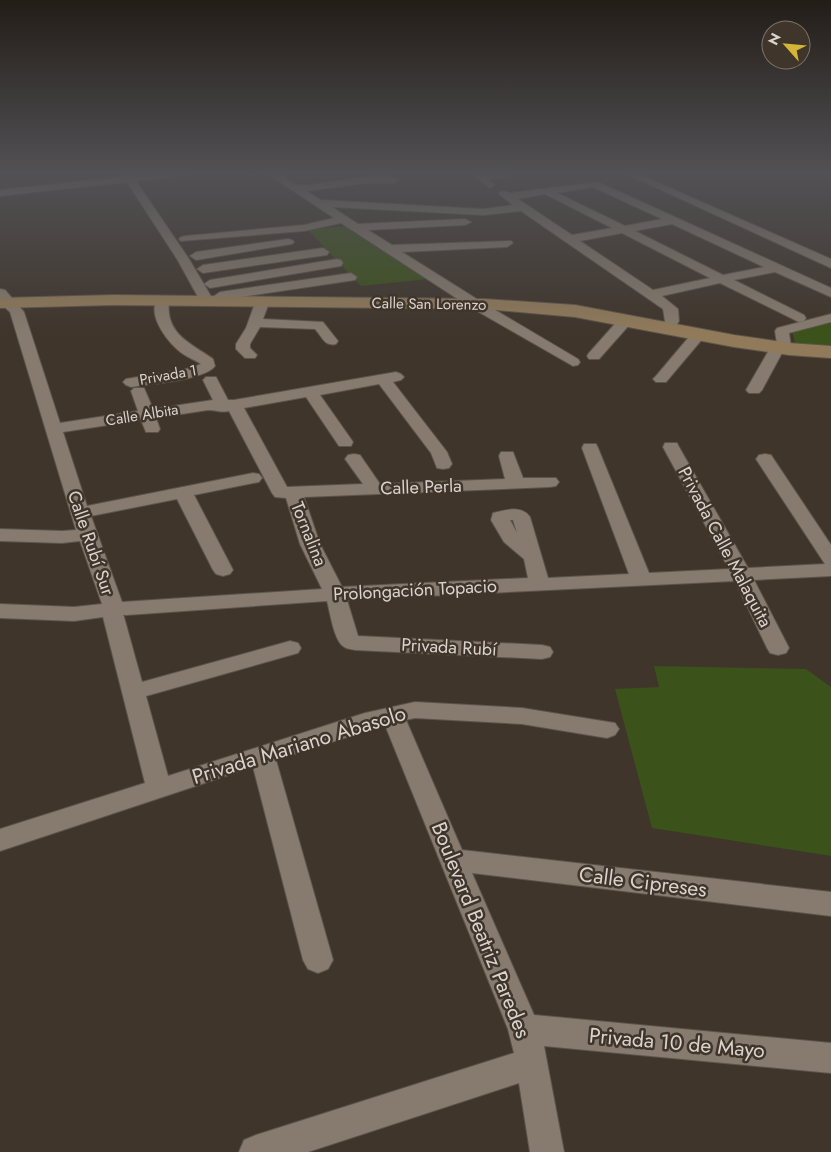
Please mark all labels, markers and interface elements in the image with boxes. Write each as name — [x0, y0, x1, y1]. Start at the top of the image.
north arrow — [761, 20, 811, 70]
text: N — [763, 30, 786, 49]
street label: Calle San Lorenzo — [371, 292, 487, 316]
street label: Privada 1 — [138, 359, 198, 391]
street label: Calle Albita — [104, 398, 180, 432]
street label: Privada Calle Malaquita — [672, 462, 778, 632]
street label: Calle Perla — [380, 473, 462, 501]
street label: Calle Rubí Sur — [61, 487, 121, 600]
street label: Tornalina — [284, 498, 334, 570]
street label: Prolongación Topacio — [332, 573, 498, 607]
street label: Privada Rubí — [401, 632, 499, 663]
street label: Privada Mariano Abasolo — [188, 698, 410, 792]
street label: Boulevard Beatriz Paredes — [424, 817, 538, 1043]
street label: Calle Cipreses — [577, 859, 709, 905]
street label: Privada 10 de Mayo — [588, 1020, 766, 1066]

